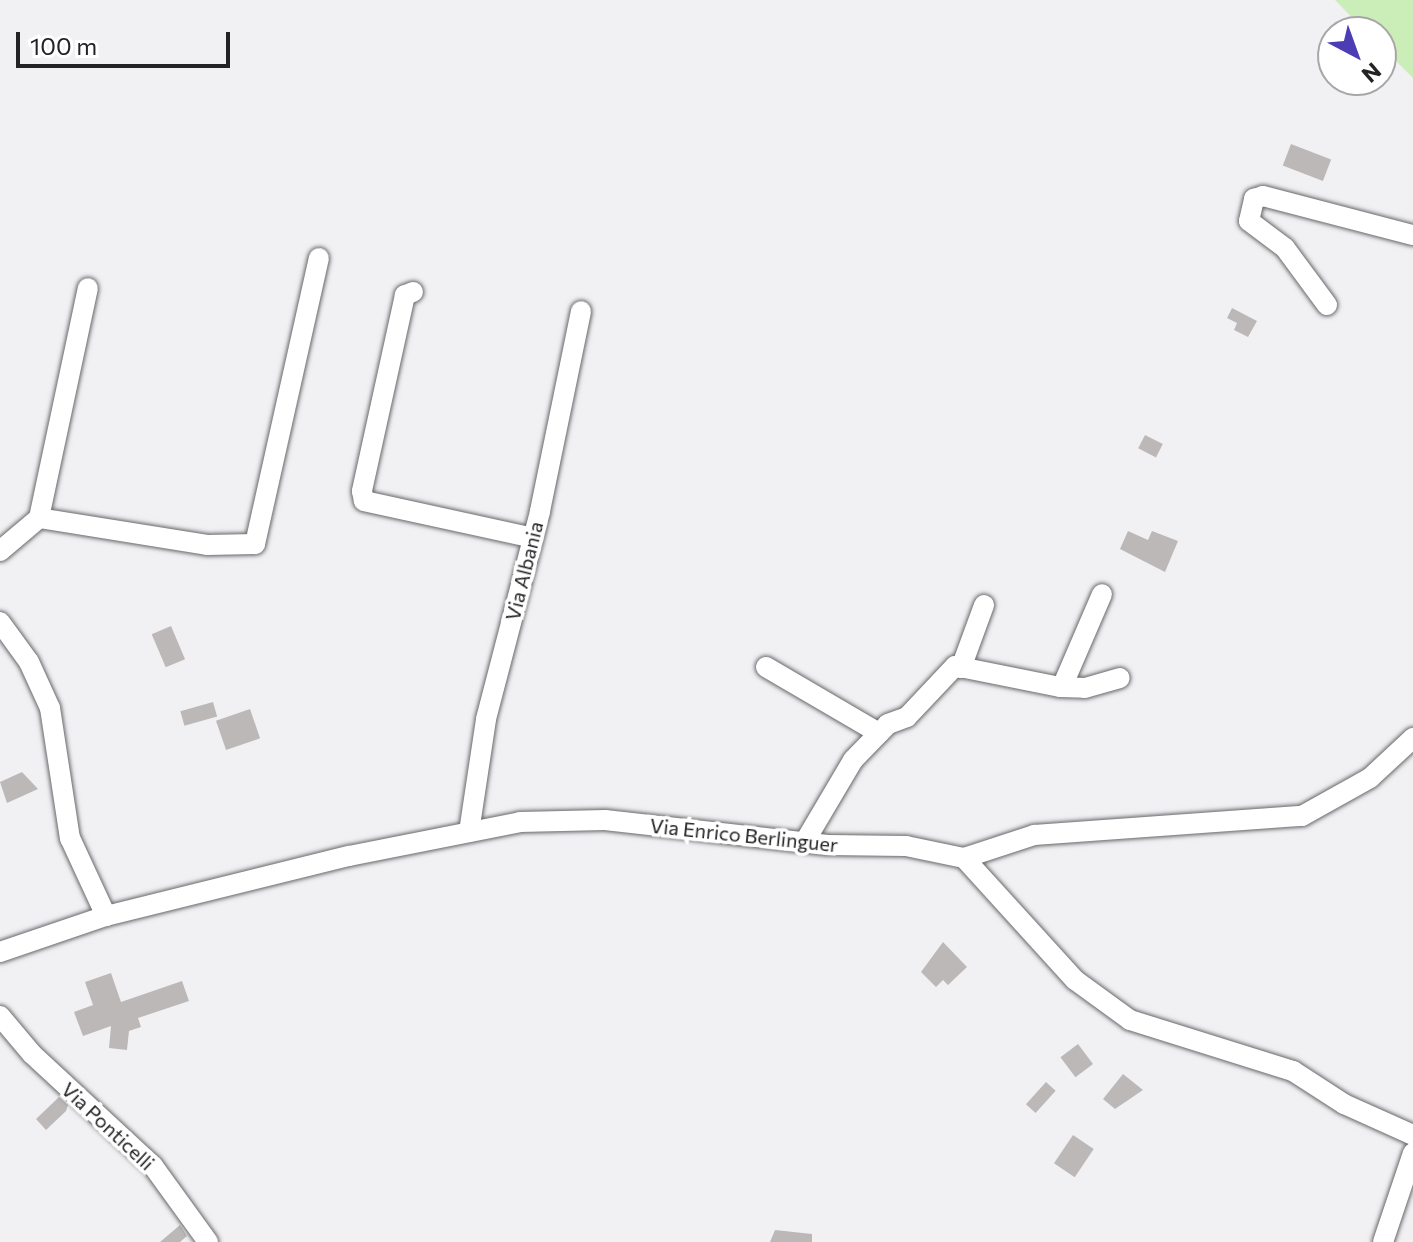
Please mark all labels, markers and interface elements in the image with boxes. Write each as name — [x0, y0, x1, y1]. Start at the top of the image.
scale bar — [20, 16, 234, 66]
north arrow — [1317, 16, 1397, 96]
text: 100 m — [30, 31, 97, 60]
text: N — [1357, 57, 1387, 89]
street label: Via Albania — [500, 519, 548, 623]
street label: Via Enrico Berlinguer — [649, 813, 839, 857]
street label: Via Ponticelli — [57, 1077, 159, 1175]

